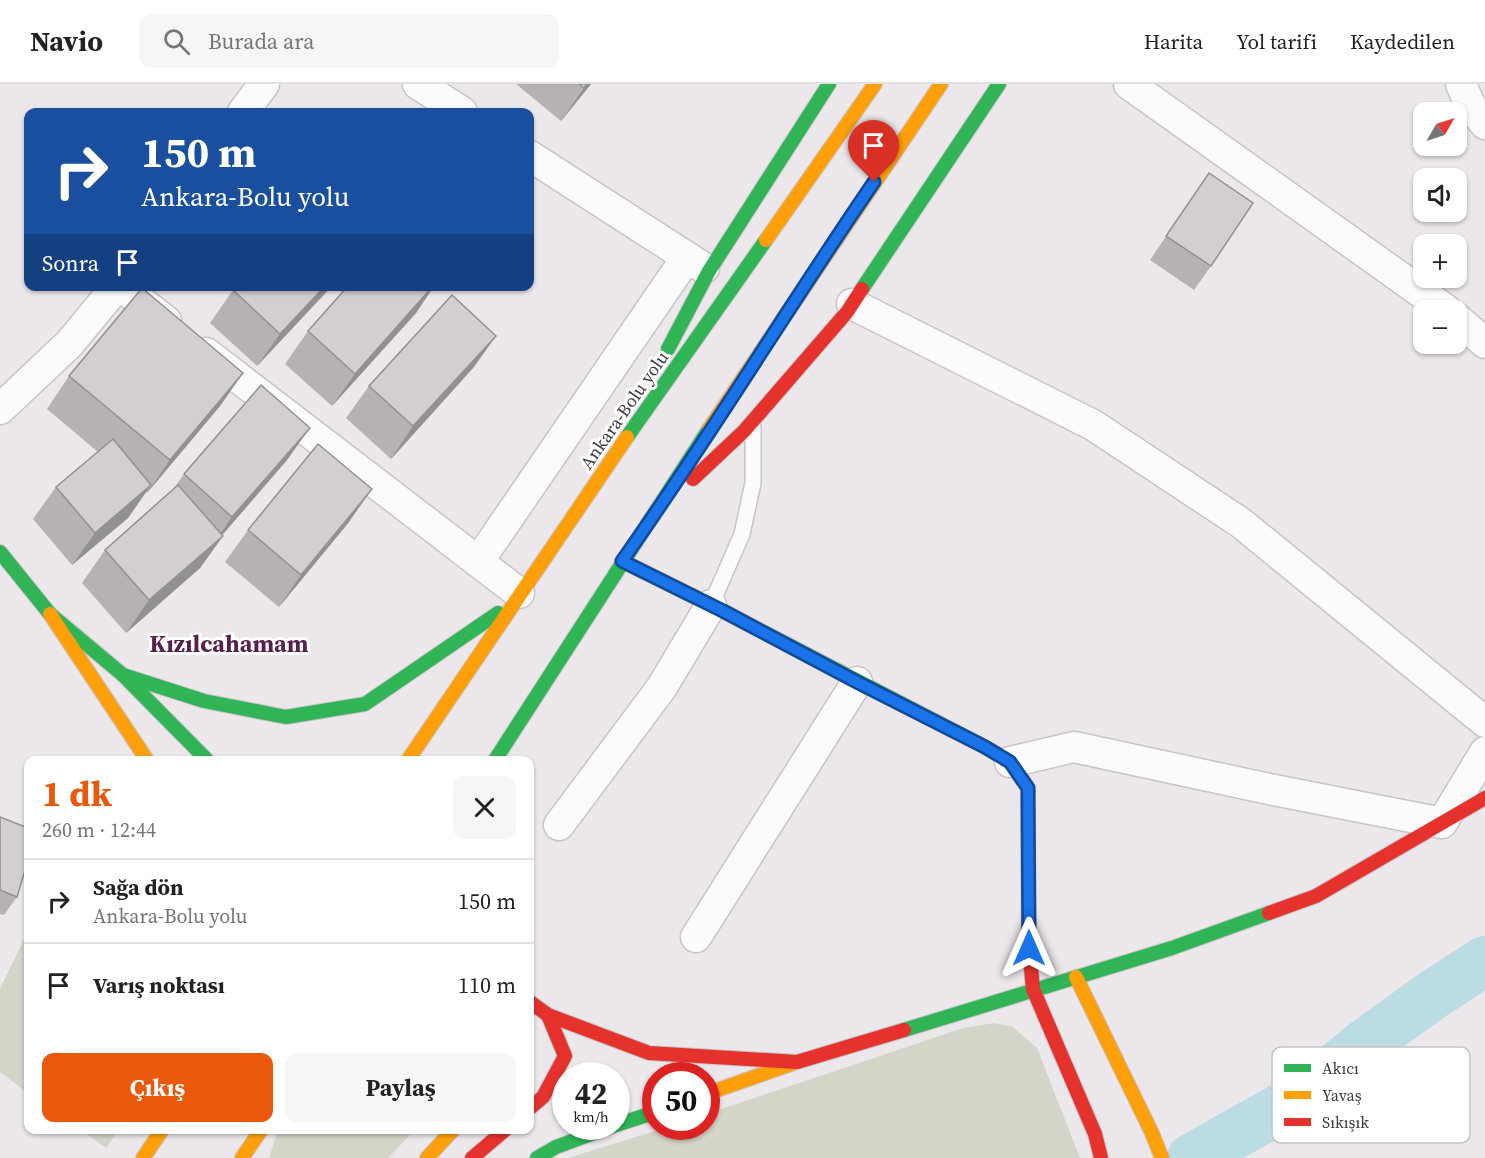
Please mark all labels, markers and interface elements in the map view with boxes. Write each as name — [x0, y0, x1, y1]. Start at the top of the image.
search box — [139, 14, 559, 68]
text: Navio — [30, 22, 103, 60]
icon: search — [160, 25, 193, 58]
text: Burada ara — [208, 26, 314, 56]
text: Harita — [1144, 27, 1203, 56]
text: Yol tarifi — [1236, 27, 1317, 56]
text: Kaydedilen — [1350, 27, 1455, 56]
north arrow — [1413, 102, 1467, 156]
map controls — [1413, 102, 1467, 354]
pin — [848, 120, 899, 182]
text: 150 m — [141, 123, 256, 181]
icon: arrive — [857, 129, 890, 162]
icon: right — [42, 132, 120, 210]
button: sound — [1413, 168, 1467, 222]
text: Ankara-Bolu yolu — [141, 178, 349, 215]
button: + — [1413, 234, 1467, 288]
icon: arrive — [111, 246, 144, 279]
text: Sonra — [42, 248, 99, 278]
button: − — [1413, 300, 1467, 354]
street label: Ankara-Bolu yolu — [574, 346, 674, 474]
district label: Kızılcahamam — [149, 627, 309, 660]
text: 1 dk — [42, 769, 112, 818]
button: close — [453, 776, 516, 839]
text: 260 m · 12:44 — [42, 816, 156, 844]
text: Sağa dön — [93, 872, 183, 902]
icon: right — [42, 885, 75, 918]
text: 150 m — [458, 886, 516, 916]
text: Ankara-Bolu yolu — [93, 902, 247, 930]
position arrow — [997, 916, 1061, 980]
icon: arrive — [42, 969, 75, 1002]
text: Varış noktası — [93, 970, 225, 1000]
text: 110 m — [458, 970, 516, 1000]
legend — [1272, 1047, 1470, 1143]
button: Çıkış — [42, 1053, 273, 1122]
button: Paylaş — [285, 1053, 516, 1122]
text: Akıcı — [1322, 1057, 1359, 1079]
speed limit sign: 50 — [642, 1062, 720, 1140]
text: 42 — [575, 1073, 607, 1114]
text: Yavaş — [1322, 1084, 1362, 1106]
text: km/h — [573, 1106, 609, 1127]
text: Sıkışık — [1322, 1111, 1369, 1133]

